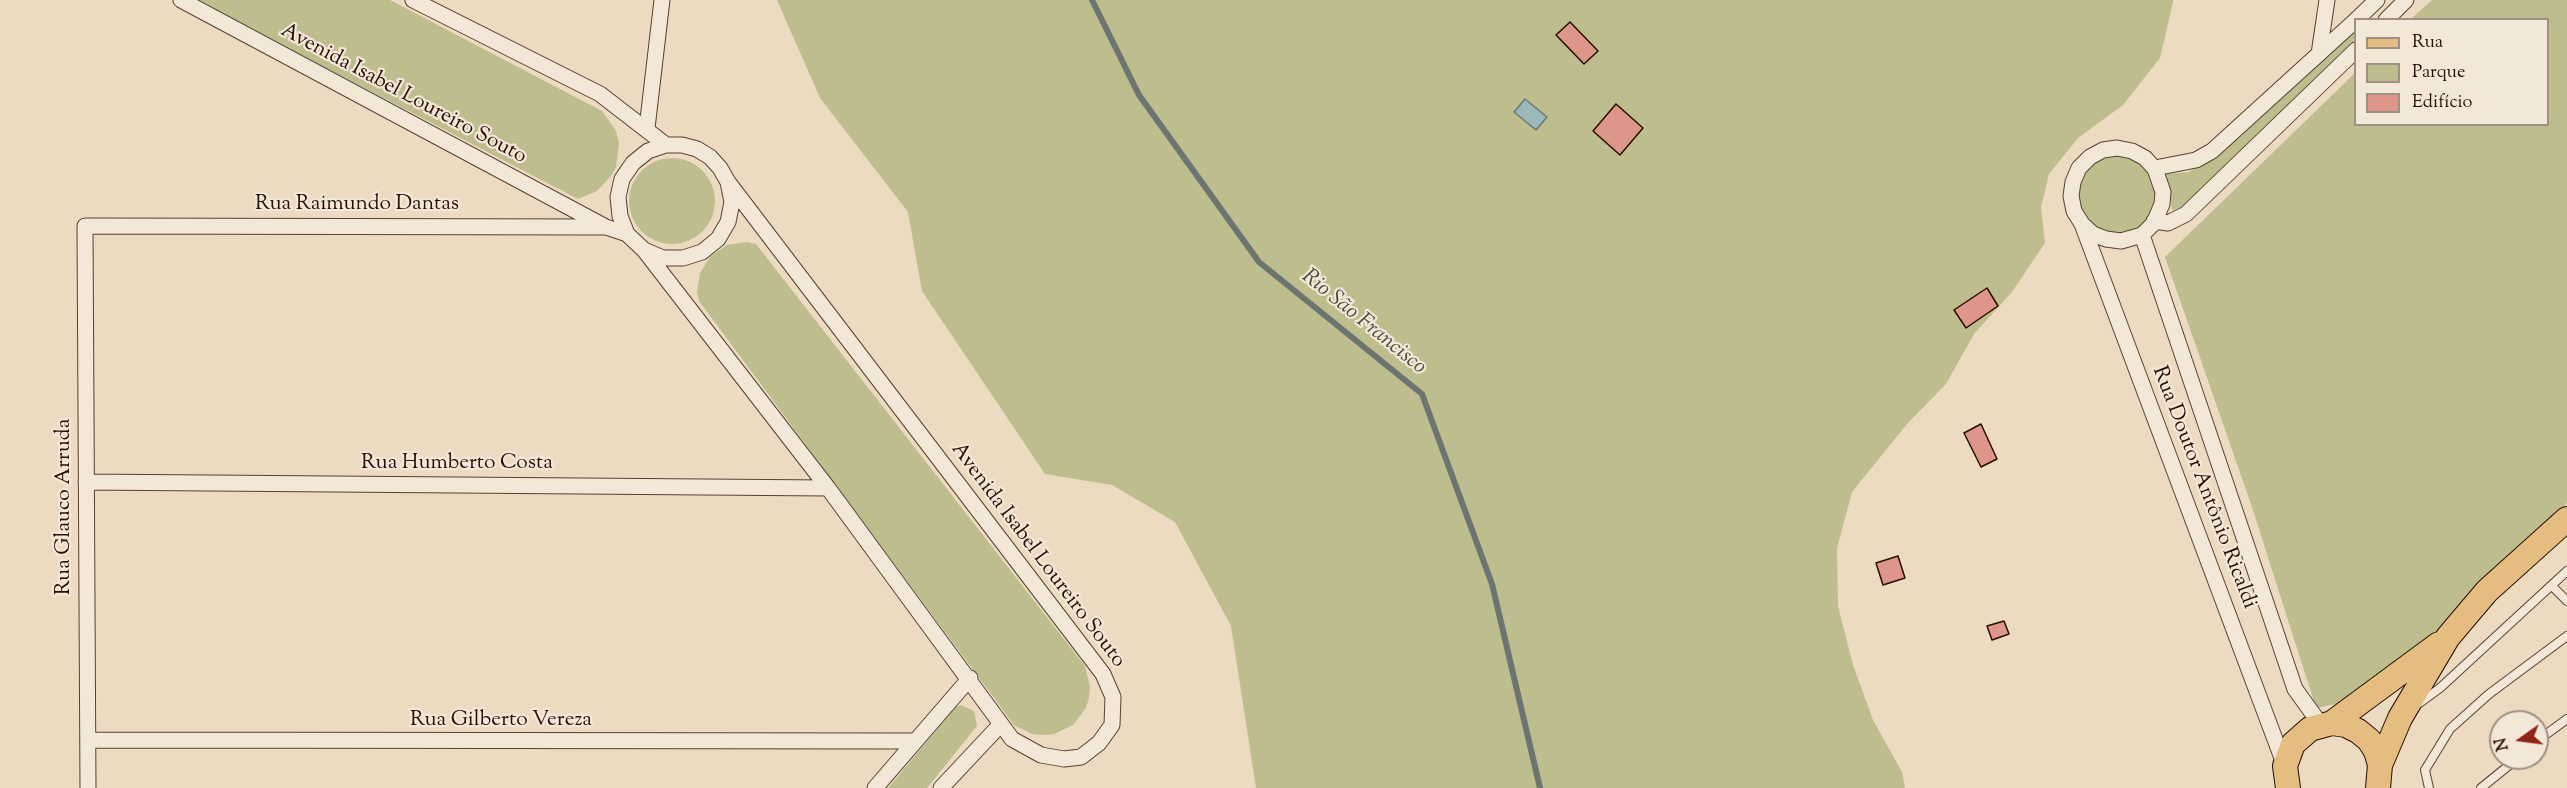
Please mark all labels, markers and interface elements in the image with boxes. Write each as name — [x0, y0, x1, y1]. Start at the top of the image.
legend — [2354, 18, 2549, 126]
street label: Avenida Isabel Loureiro Souto — [276, 19, 530, 171]
text: Rua — [2412, 30, 2443, 56]
text: Parque — [2412, 60, 2465, 86]
text: Edifício — [2412, 90, 2472, 116]
street label: Rua Raimundo Dantas — [255, 192, 459, 218]
water label: Rio São Francisco — [1295, 265, 1431, 381]
street label: Rua Doutor Antônio Ricaldi — [2145, 363, 2261, 613]
street label: Rua Glauco Arruda — [52, 419, 78, 595]
street label: Avenida Isabel Loureiro Souto — [944, 439, 1130, 673]
street label: Rua Humberto Costa — [361, 451, 553, 477]
street label: Rua Gilberto Vereza — [410, 708, 592, 734]
north arrow — [2489, 710, 2549, 770]
text: N — [2490, 735, 2516, 753]

